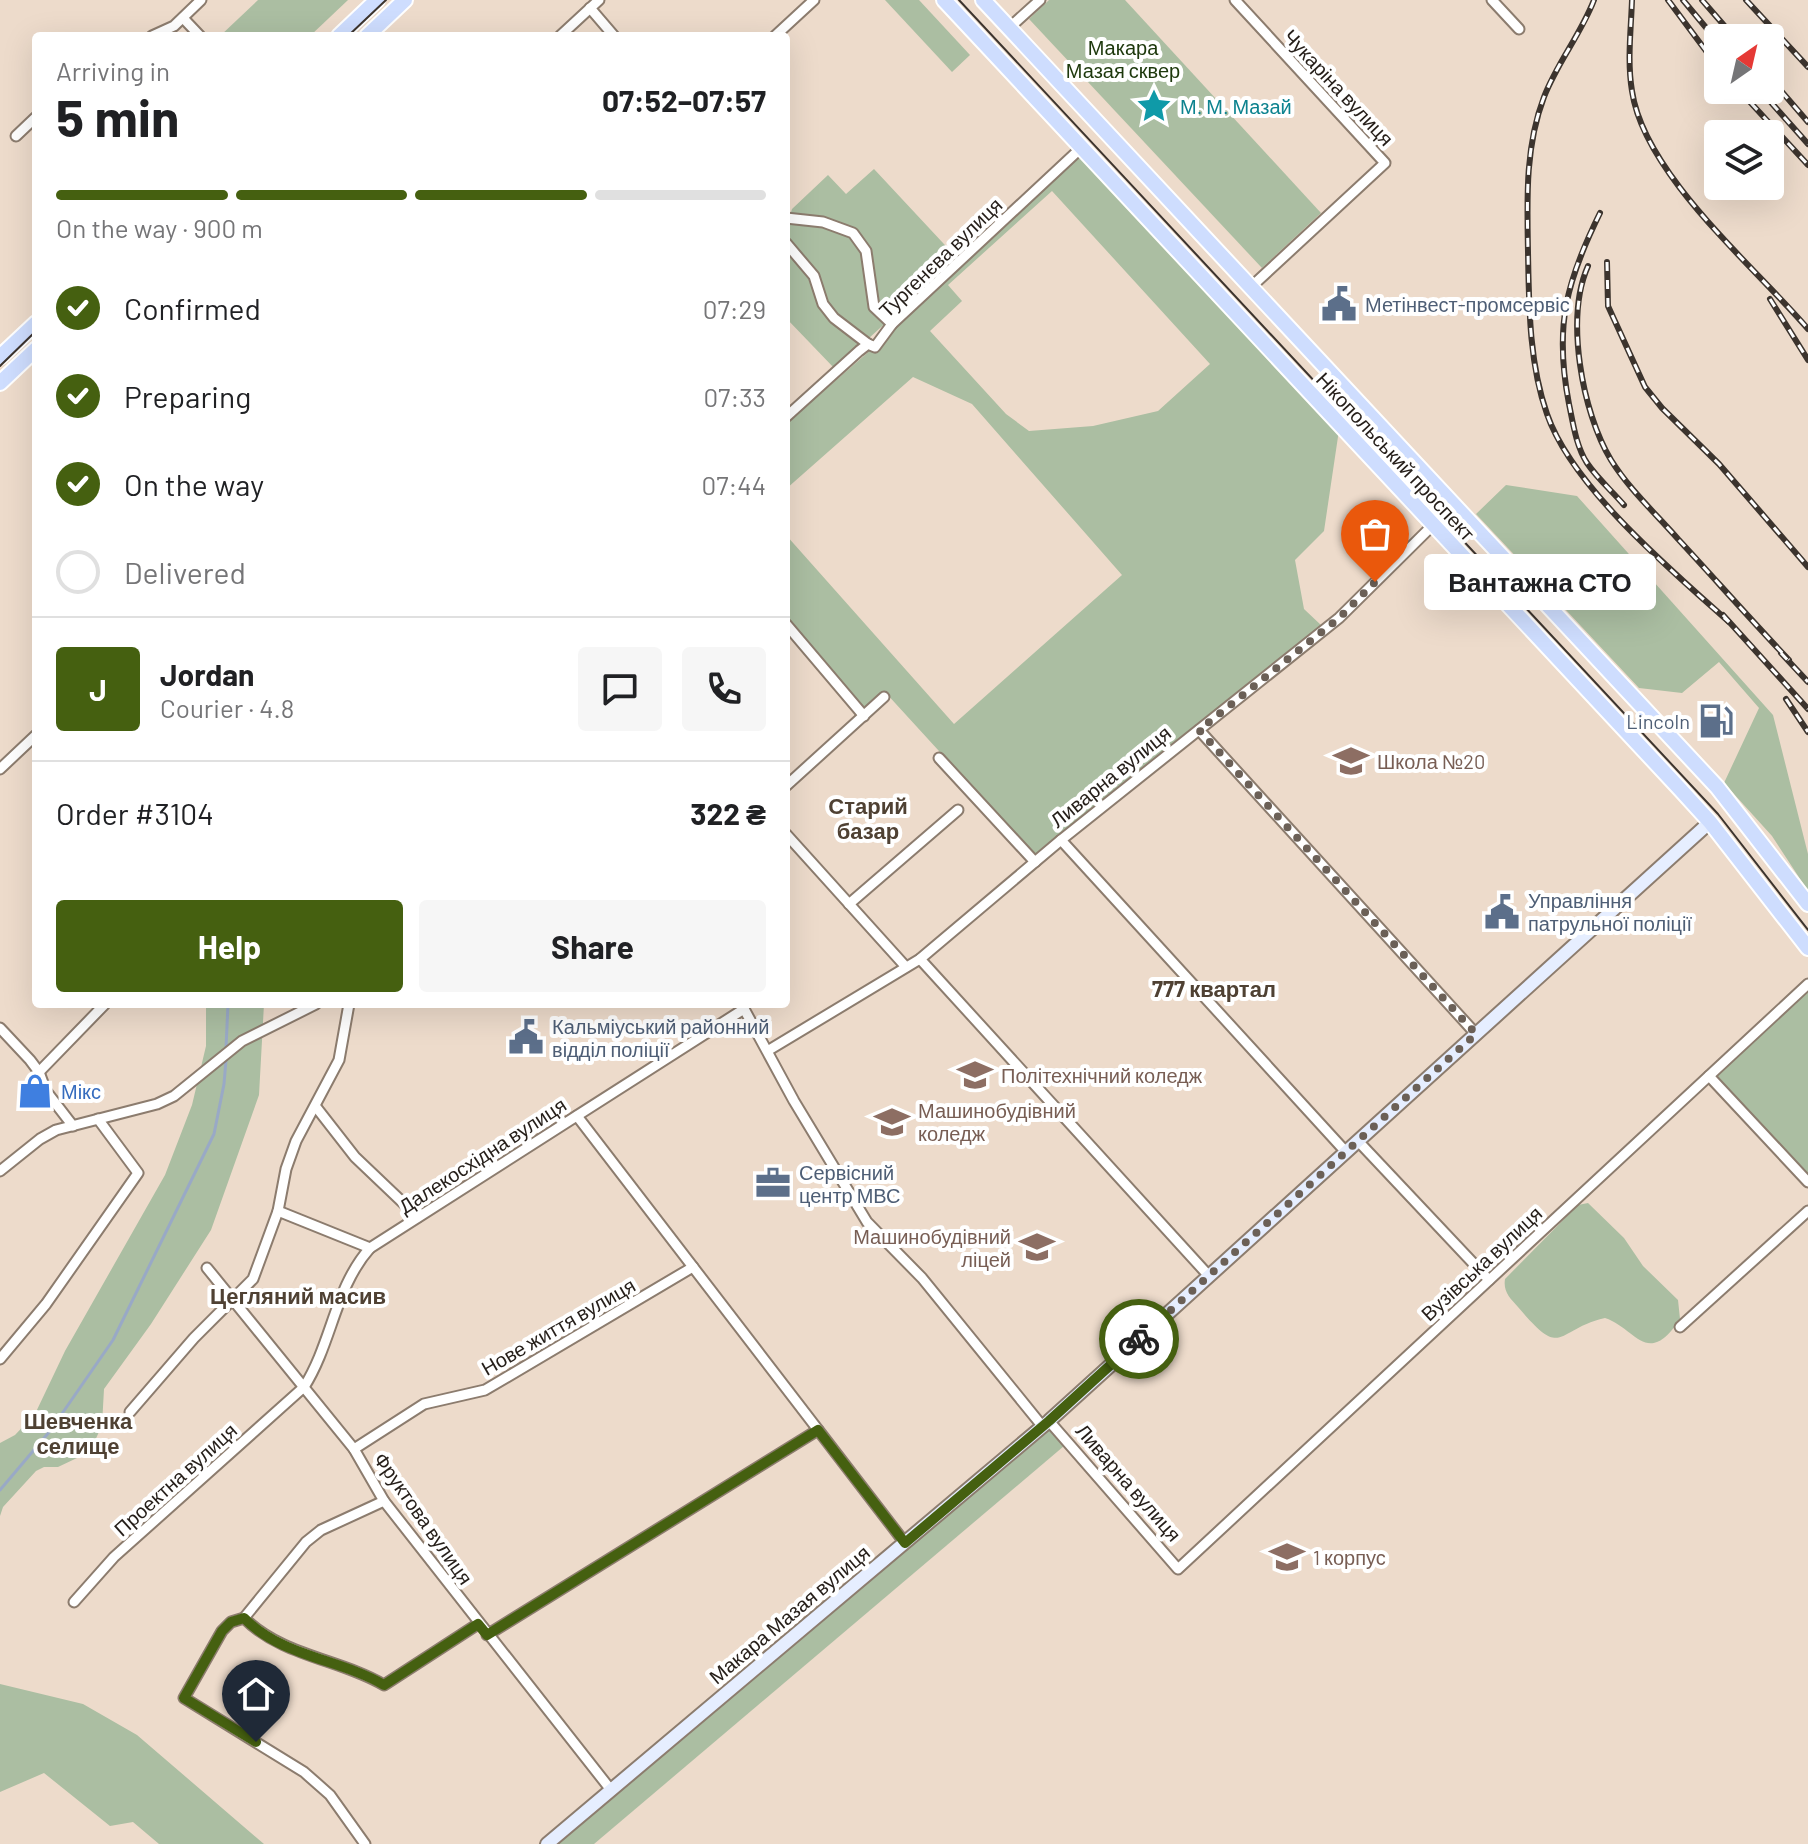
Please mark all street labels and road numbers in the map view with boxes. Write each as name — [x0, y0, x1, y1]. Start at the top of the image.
street label: Чукаріна вулиця — [1279, 24, 1399, 150]
street label: Тургенєва вулиця — [874, 192, 1006, 322]
street label: Нікопольський проспект — [1312, 367, 1480, 545]
street label: Ливарна вулиця — [1045, 720, 1175, 832]
street label: Далекосхідна вулиця — [394, 1092, 570, 1218]
street label: Вузівська вулиця — [1416, 1201, 1546, 1325]
street label: Нове життя вулиця — [477, 1272, 639, 1380]
street label: Проектна вулиця — [109, 1418, 241, 1540]
street label: Ливарна вулиця — [1071, 1418, 1187, 1546]
street label: Фруктова вулиця — [370, 1447, 478, 1589]
street label: Макара Мазая вулиця — [704, 1540, 874, 1688]

